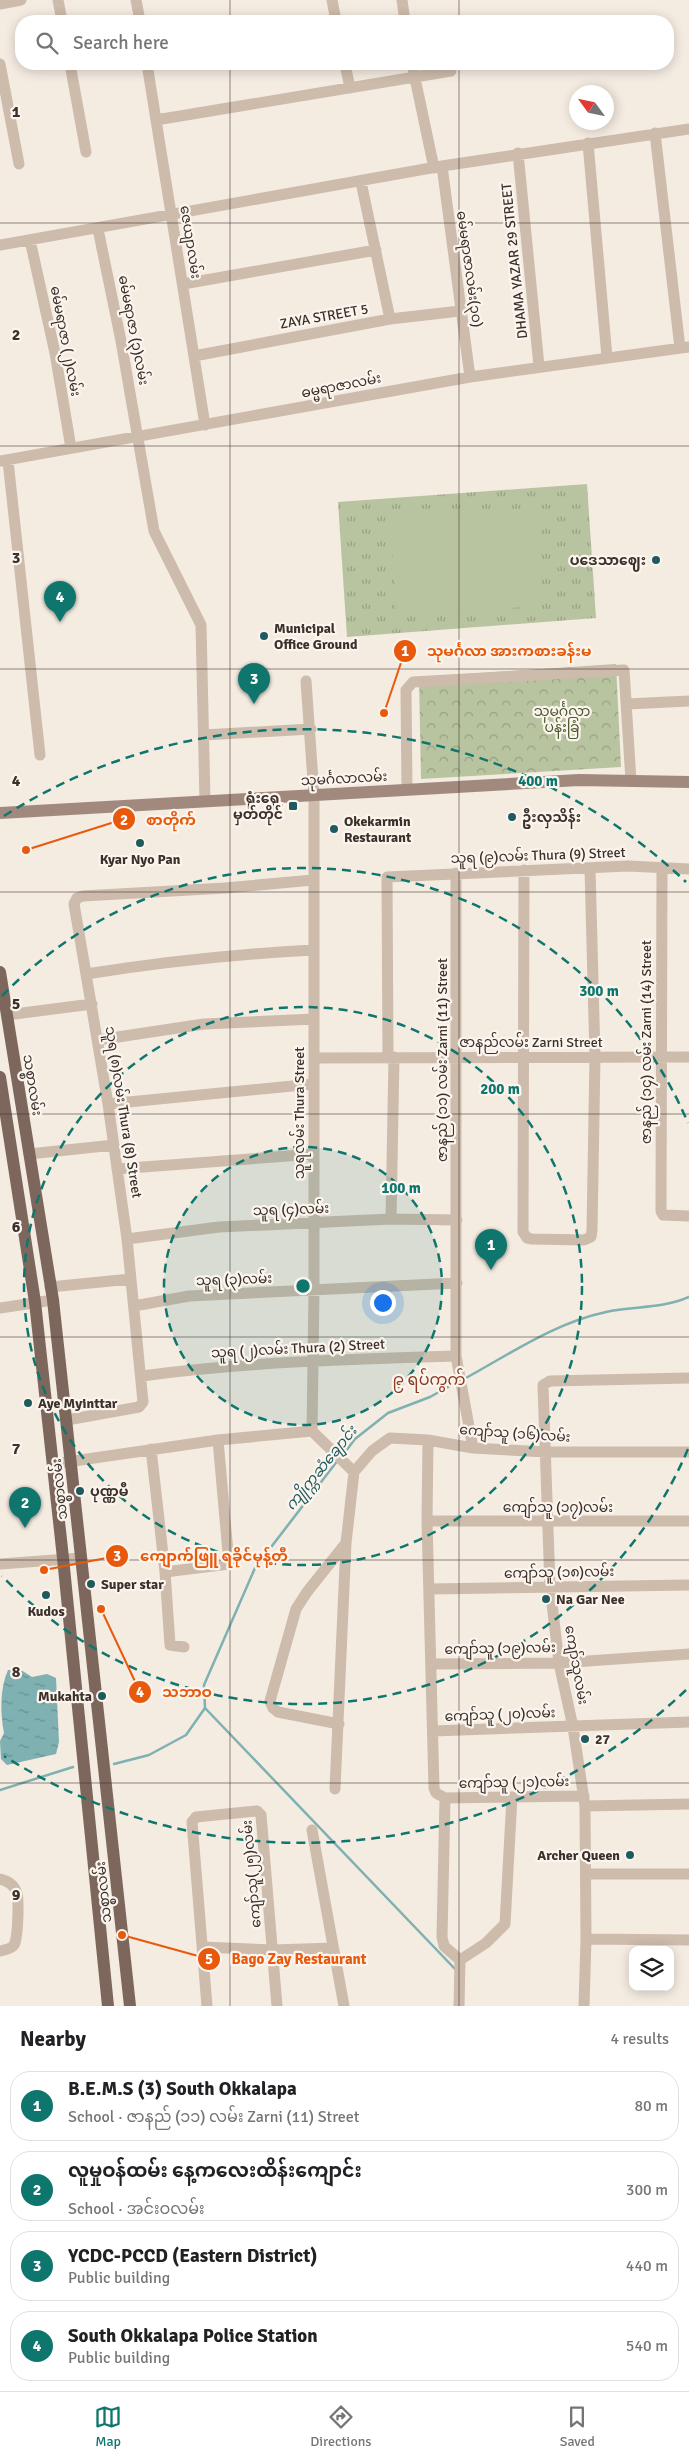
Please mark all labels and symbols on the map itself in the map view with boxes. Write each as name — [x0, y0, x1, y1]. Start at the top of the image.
north arrow — [569, 85, 614, 130]
text: 1 — [12, 102, 21, 122]
street label: DHAMA YAZAR 29 STREET — [498, 182, 531, 340]
street label: ဇေယျာလမ်း — [173, 204, 207, 280]
street label: ဓမ်မရာဇာလမ်း(၃၀) — [450, 209, 488, 329]
street label: ဓမ်မရာဇာ (၃)လမ်း — [112, 273, 154, 387]
street label: ဓမ်မရာဇာ (၂)လမ်း — [44, 284, 87, 398]
street label: ZAYA STREET 5 — [278, 300, 370, 333]
text: 2 — [12, 325, 20, 345]
street label: ဓမ္မရာဇာလမ်း — [299, 367, 383, 405]
text: 3 — [12, 548, 20, 568]
place label: ပဒေသာဈေး — [570, 552, 646, 572]
marker: ပဒေသာဈေး — [650, 554, 662, 566]
pin: 4 — [44, 581, 76, 622]
place label: Municipal Office Ground — [274, 620, 358, 653]
marker: Municipal Office Ground — [258, 630, 270, 642]
callout: သုမင်္ဂလာ အားကစားခန်းမ — [392, 636, 602, 666]
text: သုမင်္ဂလာ အားကစားခန်းမ — [427, 641, 591, 663]
text: 1 — [401, 642, 409, 660]
pin: 3 — [238, 663, 270, 704]
park label: သုမင်္ဂလာ ပန်းခြံ — [534, 701, 590, 739]
street label: သုမင်္ဂလာလမ်း — [300, 766, 388, 792]
text: 4 — [12, 771, 21, 791]
text: 400 m — [518, 772, 558, 790]
place label: ရုံးရှေ့ မှတ်တိုင် — [233, 790, 283, 826]
marker: ရုံးရှေ့ မှတ်တိုင် — [287, 800, 299, 812]
callout: စာတိုက် — [111, 804, 206, 834]
place label: ဦးလှသိန်း — [522, 807, 581, 829]
text: စာတိုက် — [146, 810, 196, 832]
text: 2 — [120, 811, 128, 829]
marker: ဦးလှသိန်း — [506, 811, 518, 823]
place label: Okekarmin Restaurant — [344, 813, 412, 846]
marker: Okekarmin Restaurant — [328, 823, 340, 835]
marker: Kyar Nyo Pan — [134, 837, 146, 849]
street label: သူရ (၉)လမ်း Thura (9) Street — [450, 842, 626, 870]
place label: Kyar Nyo Pan — [100, 851, 181, 868]
street label: ဇာနည် (၁၄) လမ်း Zarni (14) Street — [636, 940, 658, 1144]
street label: ဇာနည် (၁၁) လမ်း Zarni (11) Street — [432, 958, 454, 1162]
text: 300 m — [579, 982, 619, 1000]
text: 5 — [12, 994, 20, 1014]
street label: သူရ (၈)လမ်း Thura (8) Street — [99, 1025, 147, 1200]
street label: ဇာနည်လမ်း Zarni Street — [459, 1032, 603, 1054]
street label: သူရလမ်း Thura Street — [289, 1047, 311, 1179]
street label: သစ္စာလမ်း — [16, 1053, 48, 1117]
text: 200 m — [480, 1080, 520, 1098]
text: 100 m — [381, 1179, 421, 1197]
street label: သူရ (၄)လမ်း — [252, 1198, 330, 1222]
text: 6 — [12, 1217, 21, 1237]
pin: 1 — [475, 1229, 507, 1270]
street label: သူရ (၃)လမ်း — [195, 1268, 273, 1292]
centre of rings — [294, 1277, 312, 1295]
your location — [370, 1290, 396, 1316]
street label: သူရ (၂)လမ်း Thura (2) Street — [211, 1333, 386, 1365]
district label: ၉ ရပ်ကွက် — [393, 1368, 465, 1393]
place label: Aye Myinttar — [38, 1395, 118, 1412]
marker: Aye Myinttar — [22, 1397, 34, 1409]
street label: ကျော်သူ (၁၆)လမ်း — [459, 1419, 571, 1449]
water label: ကျိုက္ကဆံချောင်း — [280, 1420, 364, 1516]
text: 7 — [12, 1439, 21, 1459]
street label: သစ္စာလမ်း — [46, 1457, 74, 1521]
place label: ပုဏ္ဏမီ — [90, 1481, 129, 1503]
marker: ပုဏ္ဏမီ — [74, 1485, 86, 1497]
pin: 2 — [9, 1487, 41, 1528]
street label: ကျော်သူ (၁၇)လမ်း — [503, 1497, 613, 1519]
callout: ကျောက်ဖြူ ရခိုင်မုန့်တီ — [105, 1541, 297, 1571]
text: ကျောက်ဖြူ ရခိုင်မုန့်တီ — [140, 1546, 288, 1568]
text: 3 — [113, 1547, 121, 1565]
street label: ကျော်သူ (၁၈)လမ်း — [504, 1561, 614, 1585]
place label: Super star — [101, 1576, 164, 1593]
marker: Super star — [85, 1578, 97, 1590]
marker: Kudos — [40, 1589, 52, 1601]
place label: Na Gar Nee — [556, 1591, 625, 1608]
marker: Na Gar Nee — [540, 1593, 552, 1605]
place label: Kudos — [27, 1603, 65, 1620]
street label: ကျော်သူလမ်း — [558, 1624, 594, 1707]
street label: ကျော်သူ (၁၉)လမ်း — [444, 1637, 556, 1661]
text: 8 — [12, 1662, 21, 1682]
callout: သဘာဝ — [127, 1677, 222, 1707]
text: 4 — [136, 1683, 144, 1701]
text: သဘာဝ — [162, 1683, 212, 1701]
place label: Mukahta — [38, 1688, 92, 1705]
marker: Mukahta — [96, 1690, 108, 1702]
street label: ကျော်သူ (၂၀)လမ်း — [444, 1702, 556, 1728]
place label: 27 — [595, 1731, 611, 1748]
marker: 27 — [579, 1733, 591, 1745]
street label: ကျော်သူ (၂၁)လမ်း — [458, 1771, 570, 1795]
street label: ကျော်သူ(၂၅)လမ်း — [236, 1819, 268, 1929]
place label: Archer Queen — [537, 1847, 620, 1864]
marker: Archer Queen — [624, 1849, 636, 1861]
street label: သစ္စာလမ်း — [90, 1860, 118, 1924]
text: 9 — [12, 1885, 21, 1905]
callout: Bago Zay Restaurant — [196, 1944, 376, 1974]
text: 5 — [205, 1950, 213, 1968]
text: Bago Zay Restaurant — [232, 1950, 367, 1968]

